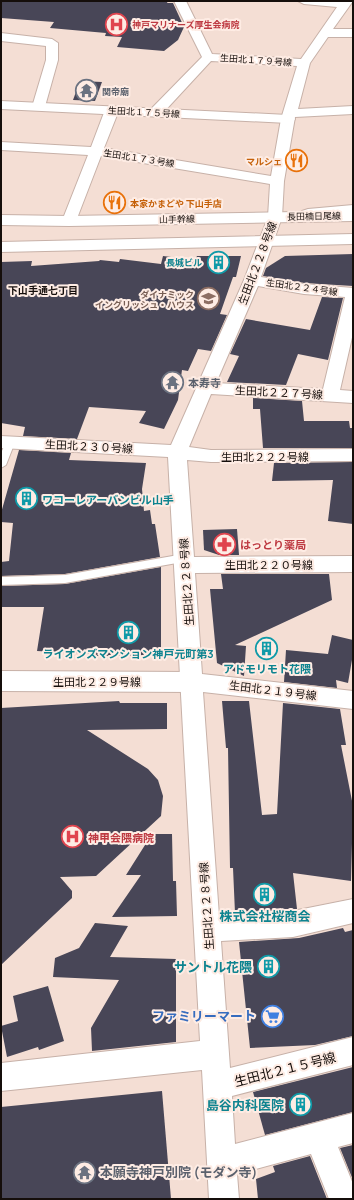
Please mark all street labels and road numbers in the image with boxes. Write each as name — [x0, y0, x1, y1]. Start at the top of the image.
street label: 生田北１７９号線 — [220, 51, 293, 69]
street label: 生田北１７５号線 — [108, 104, 181, 120]
street label: 生田北１７３号線 — [102, 146, 177, 170]
street label: 長田楠日尾線 — [287, 209, 342, 223]
street label: 山手幹線 — [159, 212, 196, 226]
street label: 生田北２２８号線 — [234, 219, 280, 307]
street label: 生田北２２４号線 — [265, 276, 340, 299]
street label: 生田北２２７号線 — [235, 382, 323, 402]
street label: 生田北２３０号線 — [45, 436, 133, 456]
street label: 生田北２２２号線 — [221, 449, 309, 464]
street label: 生田北２２８号線 — [175, 538, 197, 626]
street label: 生田北２２０号線 — [225, 557, 313, 572]
street label: 生田北２２９号線 — [53, 674, 141, 689]
street label: 生田北２１９号線 — [228, 677, 318, 703]
street label: 生田北２２８号線 — [195, 862, 217, 950]
street label: 生田北２１５号線 — [232, 1048, 338, 1090]

